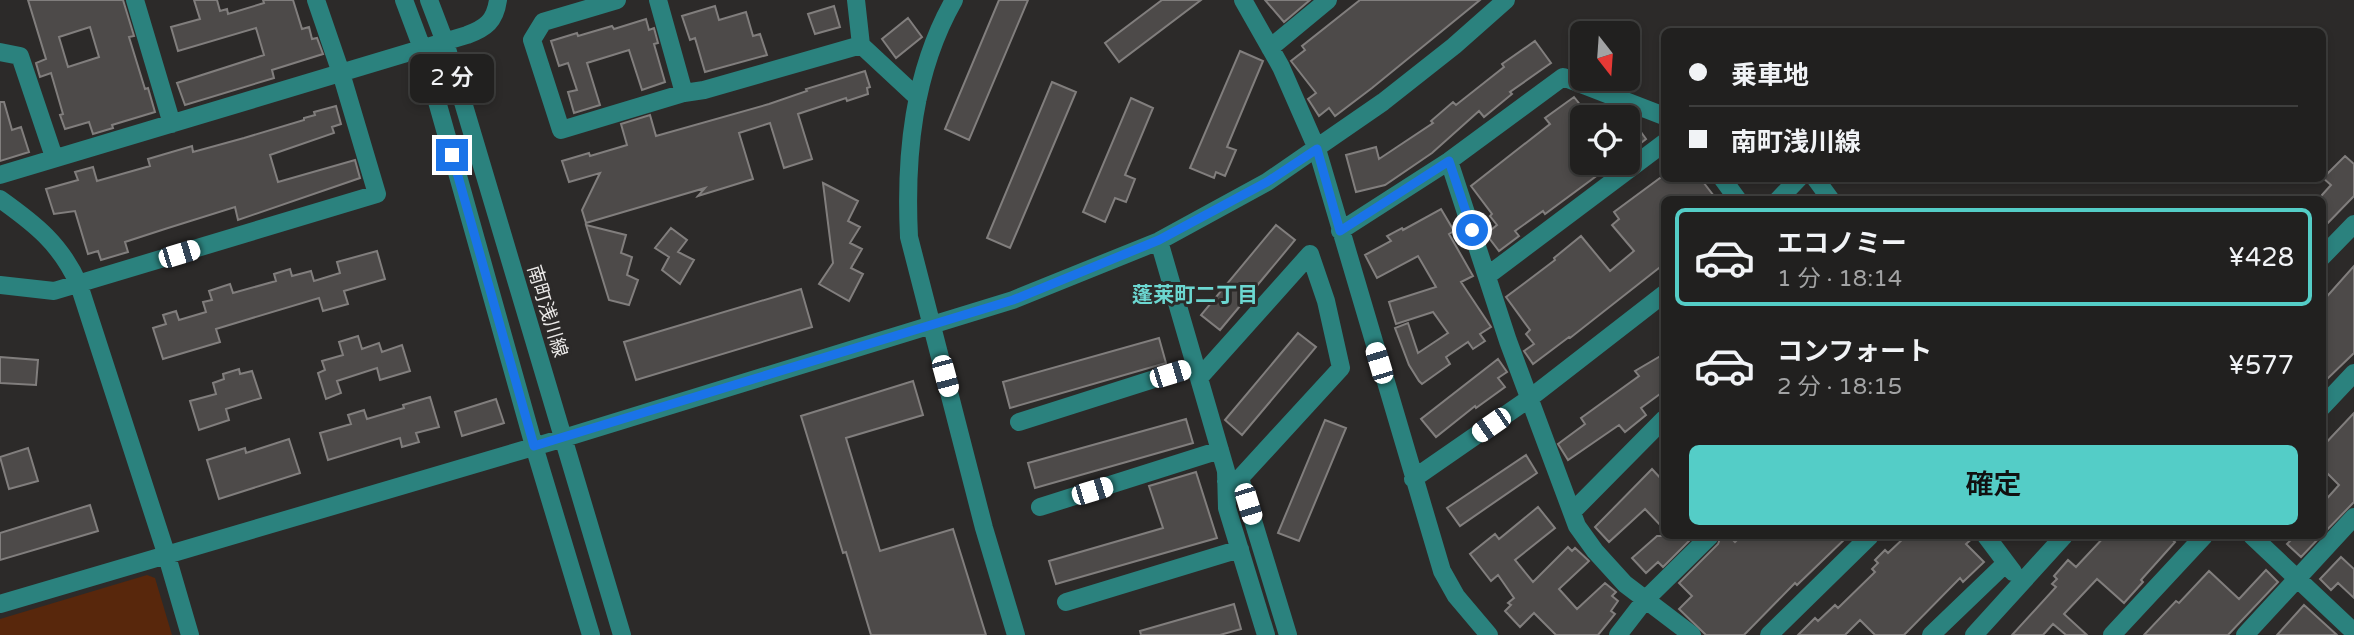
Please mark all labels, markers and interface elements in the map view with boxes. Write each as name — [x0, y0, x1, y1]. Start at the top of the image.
north arrow — [1570, 21, 1640, 91]
map controls — [1570, 21, 1640, 175]
callout: 2 分 — [410, 54, 494, 102]
text: 乗車地 — [1731, 60, 1809, 91]
text: 2 分 — [430, 64, 474, 92]
button: locate — [1570, 105, 1640, 175]
text: 南町浅川線 — [1731, 127, 1861, 158]
route end — [436, 139, 468, 171]
route start — [1456, 214, 1488, 246]
icon: car — [1693, 226, 1756, 289]
text: エコノミー — [1777, 228, 1907, 259]
car — [156, 238, 203, 270]
text: ¥428 — [2228, 242, 2294, 273]
street label: 南町浅川線 — [523, 263, 571, 360]
text: 1 分 · 18:14 — [1777, 265, 1902, 293]
district label: 蓬莱町二丁目 — [1132, 283, 1258, 308]
icon: car — [1693, 334, 1756, 397]
text: コンフォート — [1777, 336, 1932, 367]
car — [1363, 340, 1396, 386]
text: ¥577 — [2228, 350, 2294, 381]
car — [930, 353, 961, 399]
car — [1147, 358, 1194, 390]
text: 2 分 · 18:15 — [1777, 373, 1902, 401]
car — [1468, 404, 1515, 446]
button: 確定 — [1689, 445, 2298, 525]
car — [1069, 475, 1116, 507]
car — [1232, 481, 1265, 527]

